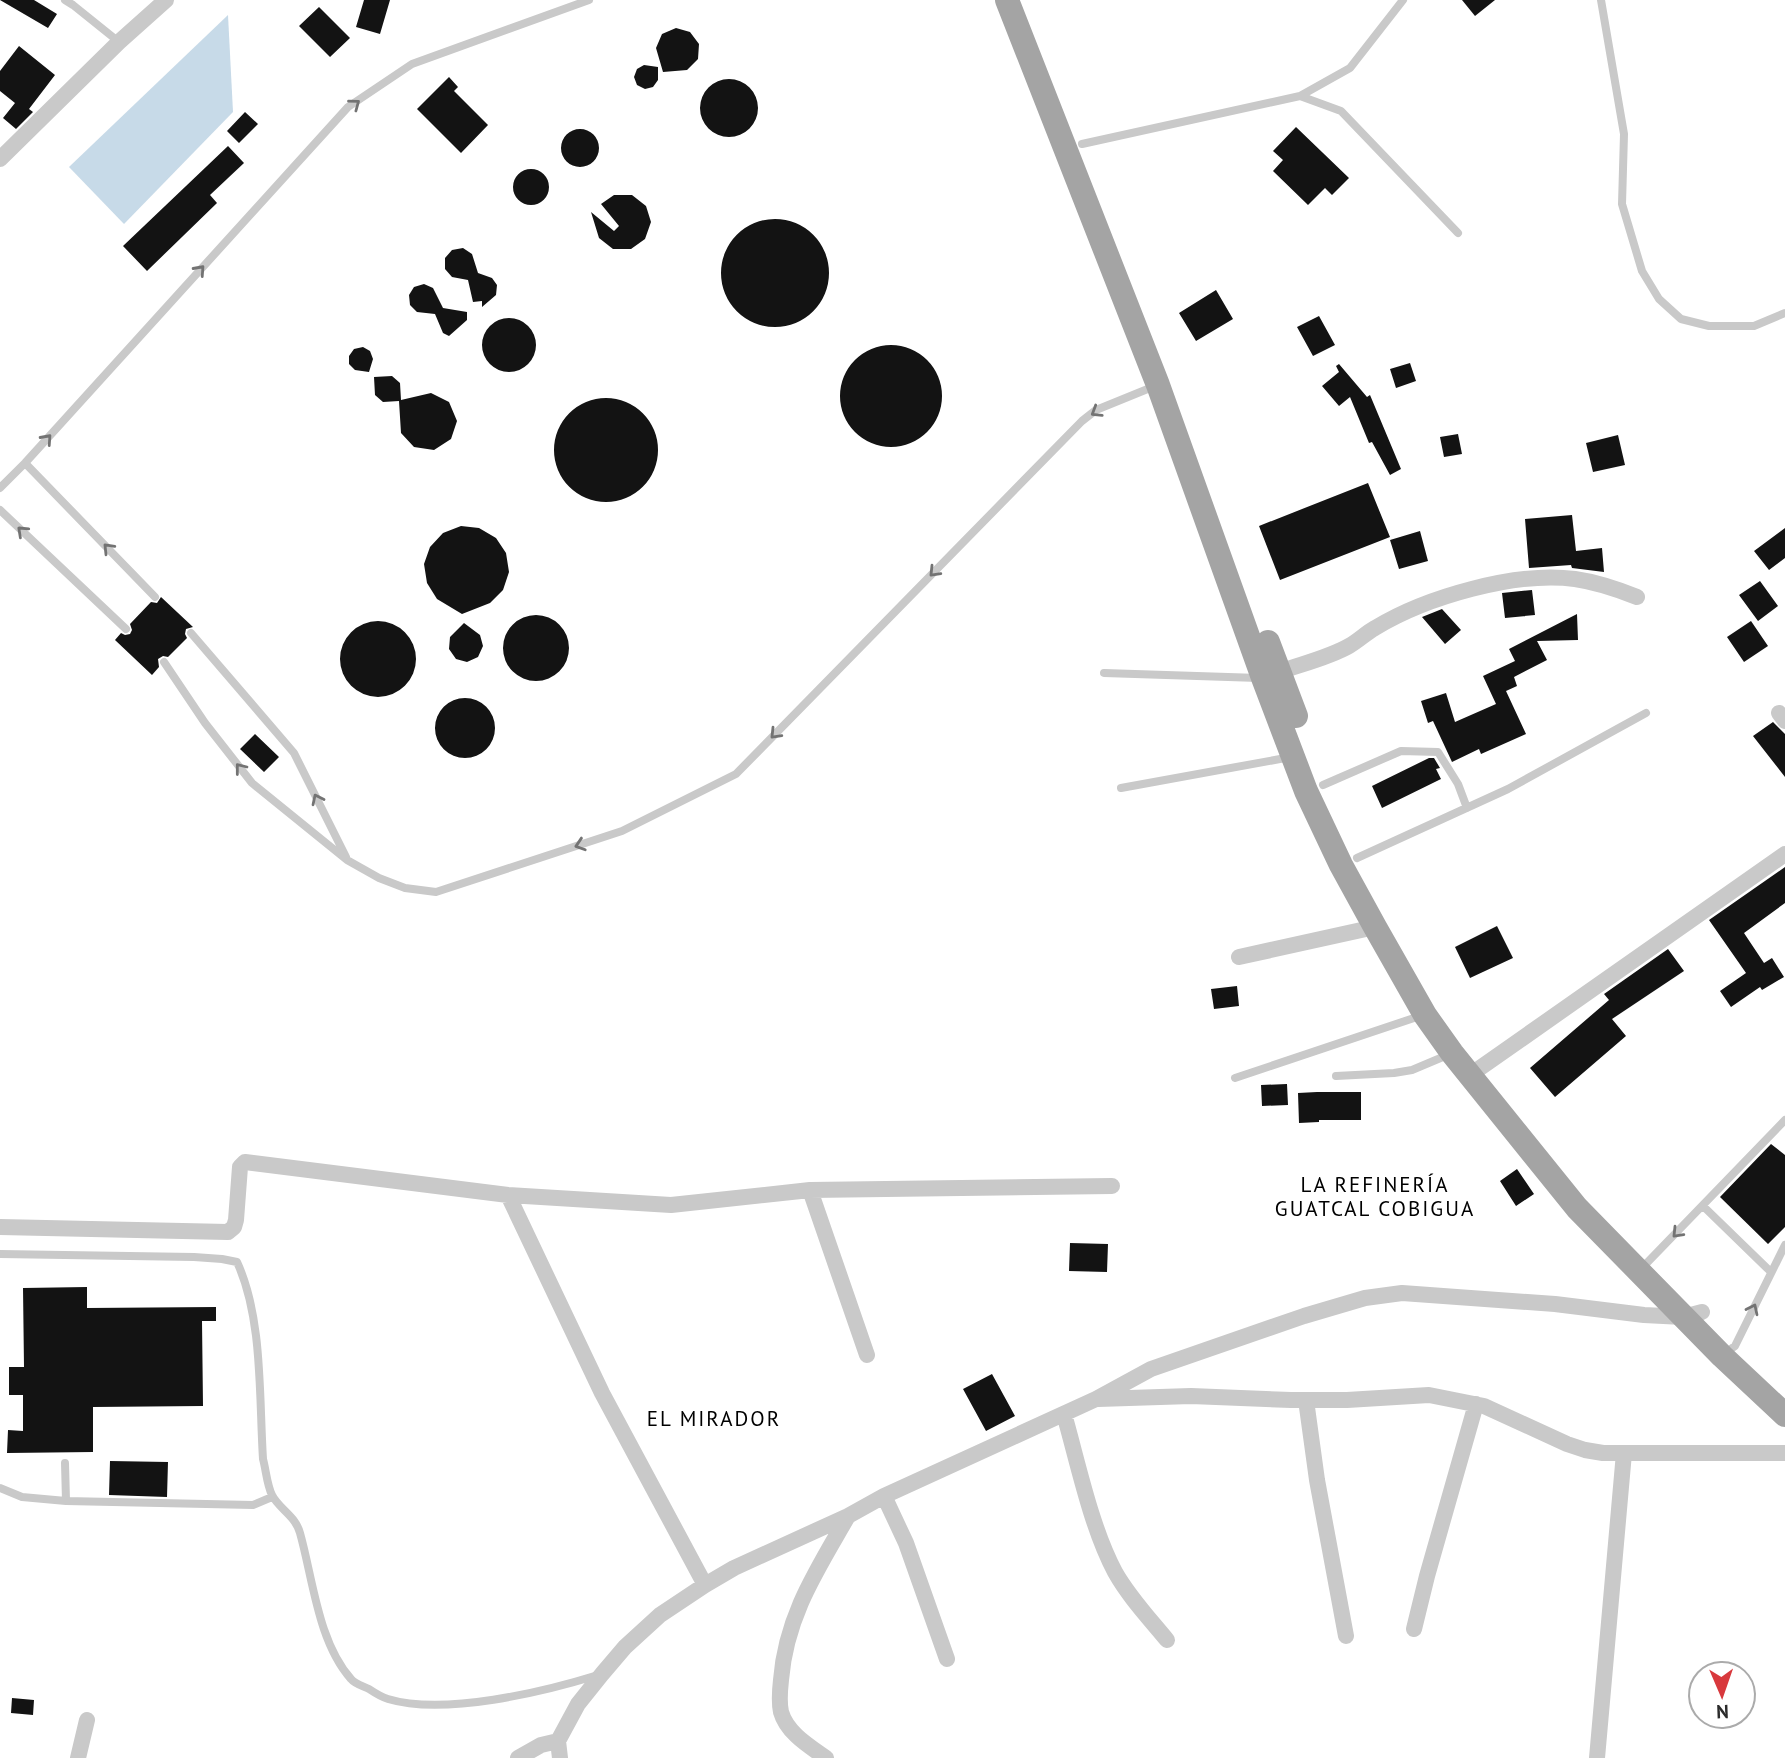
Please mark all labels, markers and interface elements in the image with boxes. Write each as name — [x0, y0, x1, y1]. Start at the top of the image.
one-way arrow — [347, 99, 359, 112]
one-way arrow — [192, 265, 205, 278]
one-way arrow — [1091, 404, 1104, 417]
one-way arrow — [39, 434, 52, 447]
one-way arrow — [18, 527, 31, 540]
one-way arrow — [103, 544, 116, 557]
one-way arrow — [930, 564, 943, 577]
one-way arrow — [771, 726, 784, 739]
one-way arrow — [236, 763, 248, 776]
one-way arrow — [311, 794, 325, 806]
one-way arrow — [574, 837, 587, 851]
district label: LA REFINERÍA GUATCAL COBIGUA — [1275, 1171, 1475, 1222]
one-way arrow — [1672, 1225, 1685, 1238]
one-way arrow — [1745, 1304, 1759, 1316]
district label: EL MIRADOR — [647, 1405, 781, 1432]
north arrow — [1687, 1660, 1757, 1730]
text: N — [1716, 1700, 1729, 1724]

